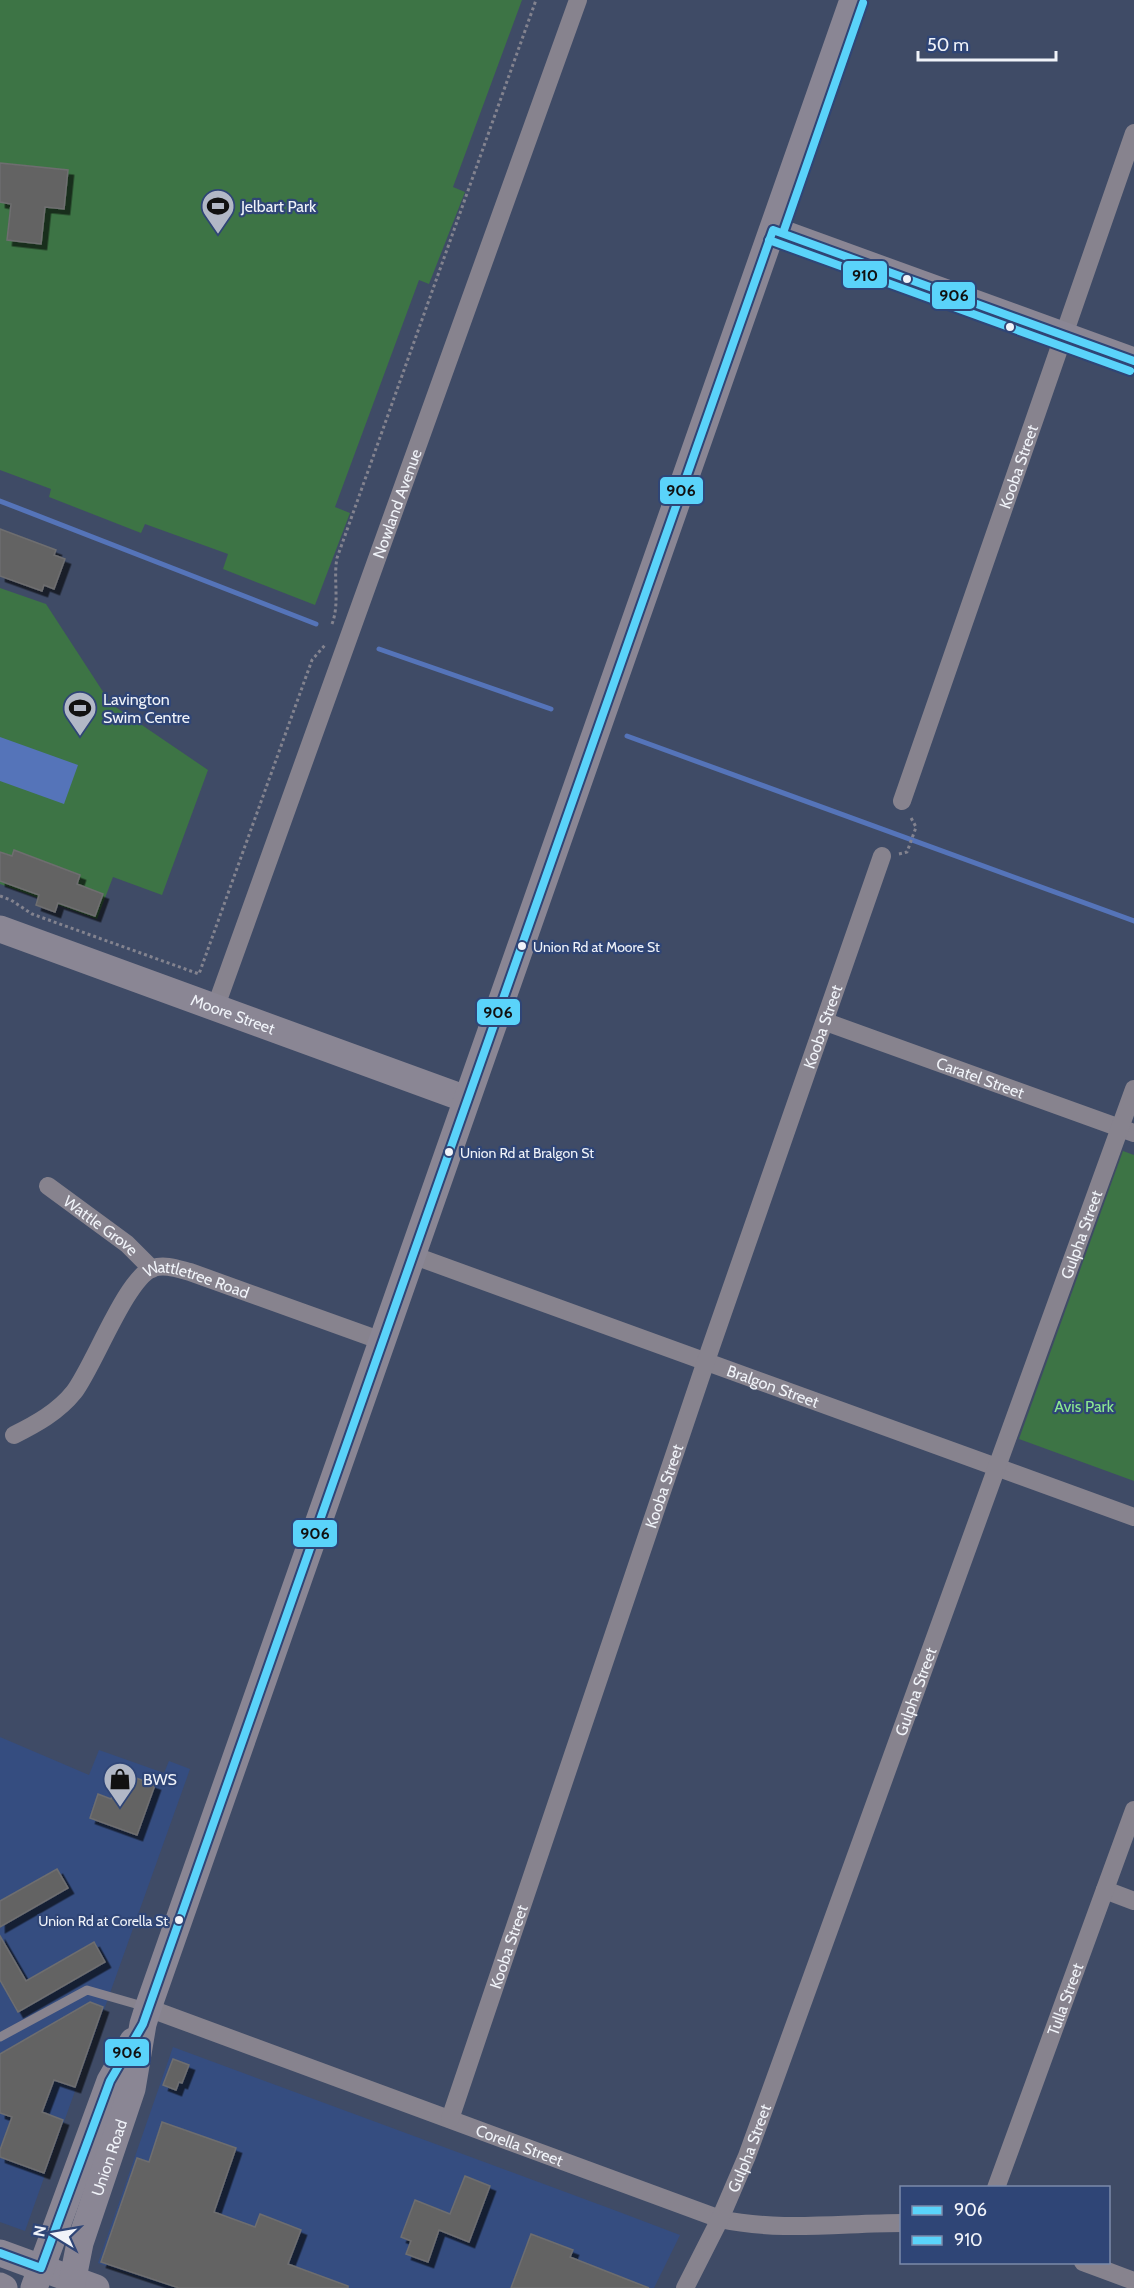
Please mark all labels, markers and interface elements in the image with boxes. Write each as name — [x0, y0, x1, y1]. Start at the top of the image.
scale bar — [918, 24, 1056, 62]
text: 50 m — [927, 34, 969, 56]
sports icon: Jelbart Park — [200, 188, 236, 235]
place label: Jelbart Park — [240, 197, 317, 216]
line badge: 910 — [842, 260, 888, 289]
text: 910 — [852, 266, 878, 285]
unlabelled marker — [901, 273, 913, 285]
line badge: 906 — [931, 281, 976, 310]
text: 906 — [939, 286, 969, 305]
unlabelled marker — [1004, 321, 1016, 333]
street label: Kooba Street — [995, 422, 1042, 511]
street label: Nowland Avenue — [369, 446, 426, 561]
line badge: 906 — [659, 476, 704, 505]
text: 906 — [666, 481, 696, 500]
sports icon: Lavington Swim Centre — [62, 690, 98, 737]
place label: Lavington Swim Centre — [103, 690, 190, 727]
place label: Union Rd at Moore St — [533, 938, 660, 956]
marker: Union Rd at Moore St — [516, 940, 528, 952]
street label: Kooba Street — [800, 982, 847, 1071]
street label: Moore Street — [188, 990, 278, 1039]
line badge: 906 — [476, 998, 521, 1026]
text: 906 — [483, 1003, 513, 1022]
street label: Caratel Street — [934, 1054, 1027, 1103]
place label: Union Rd at Bralgon St — [460, 1144, 594, 1162]
marker: Union Rd at Bralgon St — [443, 1146, 455, 1158]
street label: Gulpha Street — [1057, 1187, 1107, 1282]
street label: Wattle Grove — [60, 1192, 142, 1260]
street label: Wattletree Road — [140, 1257, 252, 1302]
street label: Bralgon Street — [724, 1361, 822, 1412]
park label: Avis Park — [1054, 1397, 1115, 1416]
street label: Kooba Street — [641, 1441, 687, 1531]
line badge: 906 — [292, 1519, 338, 1548]
text: 906 — [300, 1524, 330, 1543]
street label: Gulpha Street — [891, 1644, 941, 1739]
shop icon: BWS — [102, 1761, 138, 1808]
place label: BWS — [143, 1770, 177, 1789]
street label: Kooba Street — [486, 1902, 532, 1991]
place label: Union Rd at Corella St — [38, 1912, 168, 1930]
marker: Union Rd at Corella St — [173, 1914, 185, 1926]
street label: Tulla Street — [1044, 1960, 1087, 2038]
line badge: 906 — [104, 2038, 150, 2067]
text: 906 — [112, 2043, 142, 2062]
street label: Gulpha Street — [724, 2101, 775, 2195]
street label: Union Road — [88, 2117, 131, 2199]
street label: Corella Street — [473, 2121, 566, 2170]
legend — [900, 2186, 1110, 2264]
text: 906 — [954, 2199, 987, 2221]
north arrow — [24, 2204, 84, 2264]
text: N — [29, 2224, 50, 2239]
text: 910 — [954, 2229, 983, 2251]

